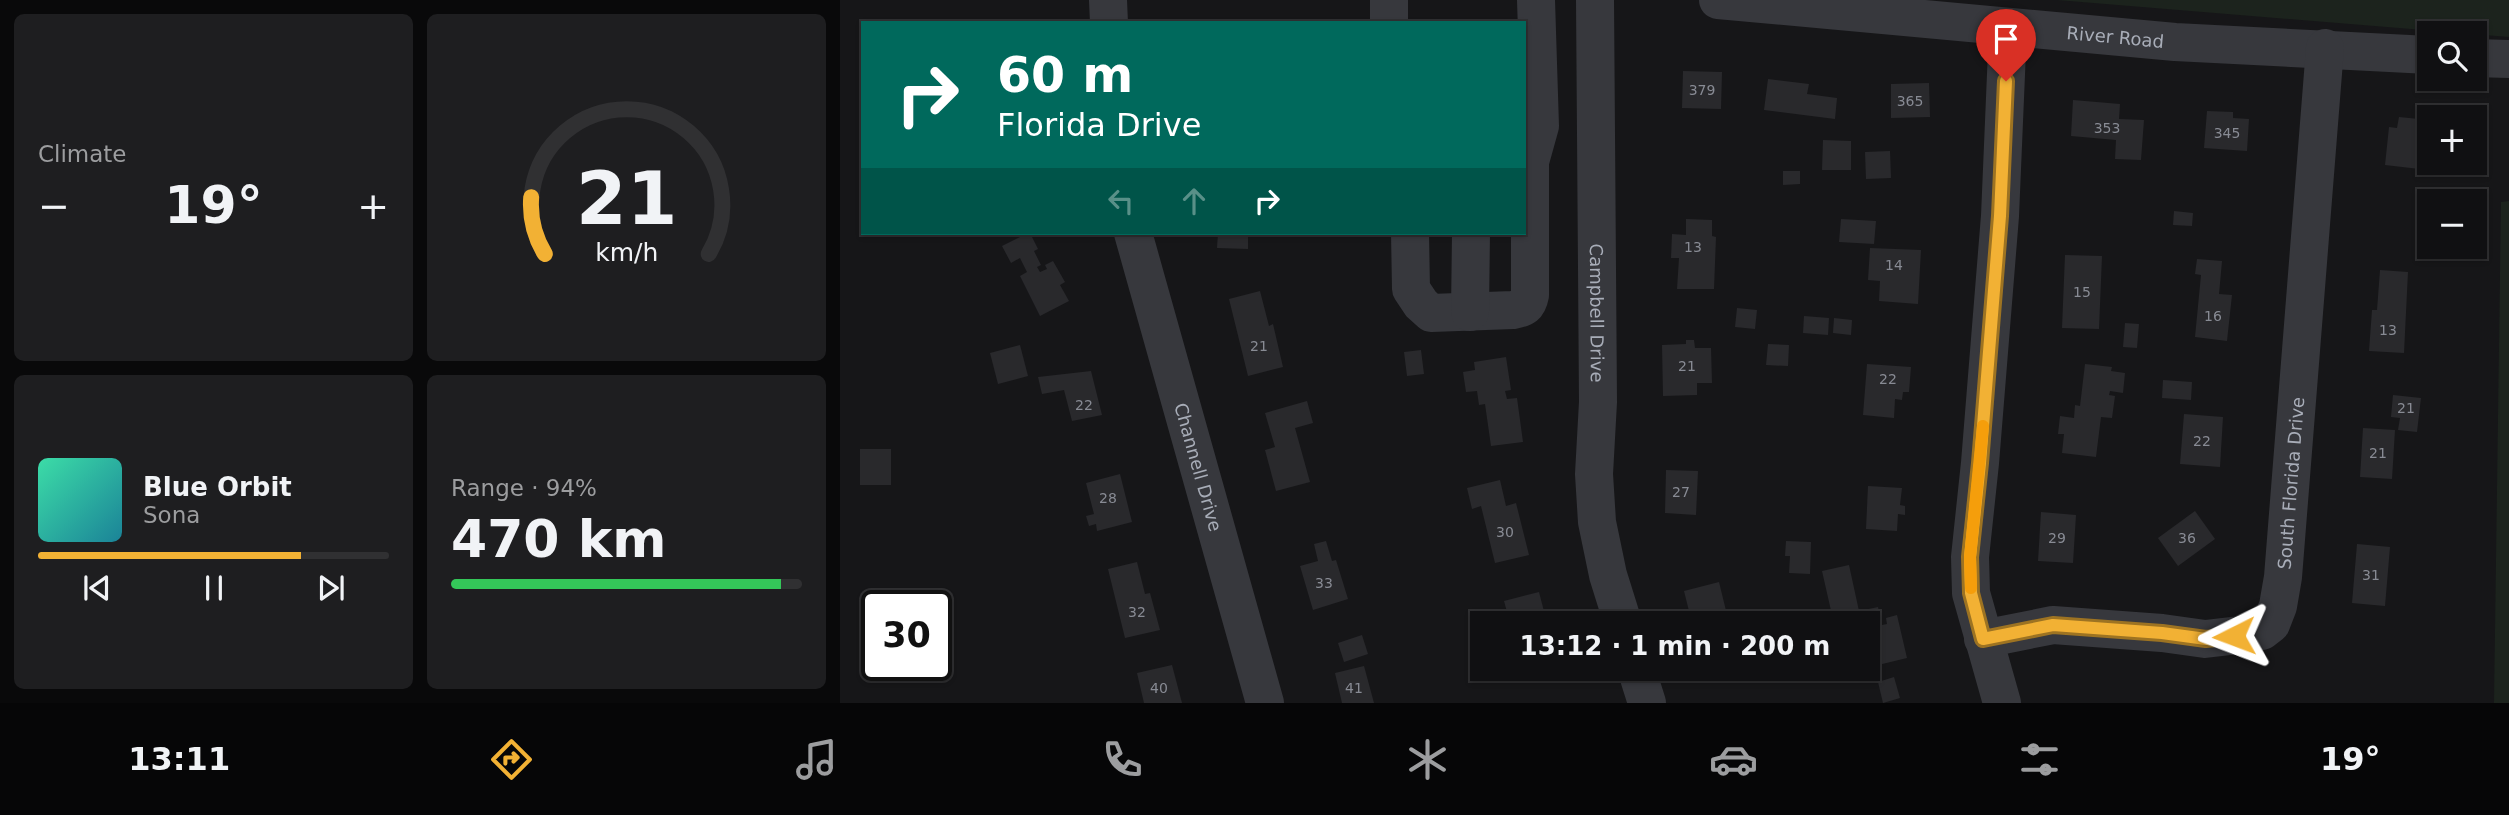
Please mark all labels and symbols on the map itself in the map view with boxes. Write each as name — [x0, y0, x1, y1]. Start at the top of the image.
pin — [1976, 9, 2036, 81]
street label: River Road — [2066, 22, 2165, 51]
house number: 379 — [1689, 82, 1715, 98]
house number: 365 — [1897, 93, 1923, 109]
house number: 353 — [2094, 120, 2120, 136]
house number: 345 — [2214, 125, 2240, 141]
house number: 13 — [1684, 239, 1702, 255]
street label: Campbell Drive — [1586, 243, 1608, 383]
house number: 14 — [1885, 257, 1903, 273]
house number: 15 — [2073, 284, 2091, 300]
house number: 16 — [2204, 308, 2222, 324]
house number: 13 — [2379, 322, 2397, 338]
house number: 21 — [1250, 338, 1268, 354]
house number: 21 — [1678, 358, 1696, 374]
house number: 22 — [1879, 371, 1897, 387]
street label: South Florida Drive — [2273, 396, 2308, 570]
house number: 22 — [1075, 397, 1093, 413]
street label: Channell Drive — [1171, 400, 1227, 534]
house number: 21 — [2397, 400, 2415, 416]
house number: 22 — [2193, 433, 2211, 449]
house number: 21 — [2369, 445, 2387, 461]
house number: 27 — [1672, 484, 1690, 500]
house number: 28 — [1099, 490, 1117, 506]
house number: 30 — [1496, 524, 1514, 540]
house number: 29 — [2048, 530, 2066, 546]
house number: 36 — [2178, 530, 2196, 546]
house number: 31 — [2362, 567, 2380, 583]
house number: 33 — [1315, 575, 1333, 591]
speed limit sign: 30 — [861, 590, 952, 681]
position arrow — [2197, 599, 2271, 673]
house number: 32 — [1128, 604, 1146, 620]
house number: 40 — [1150, 680, 1168, 696]
house number: 41 — [1345, 680, 1363, 696]

